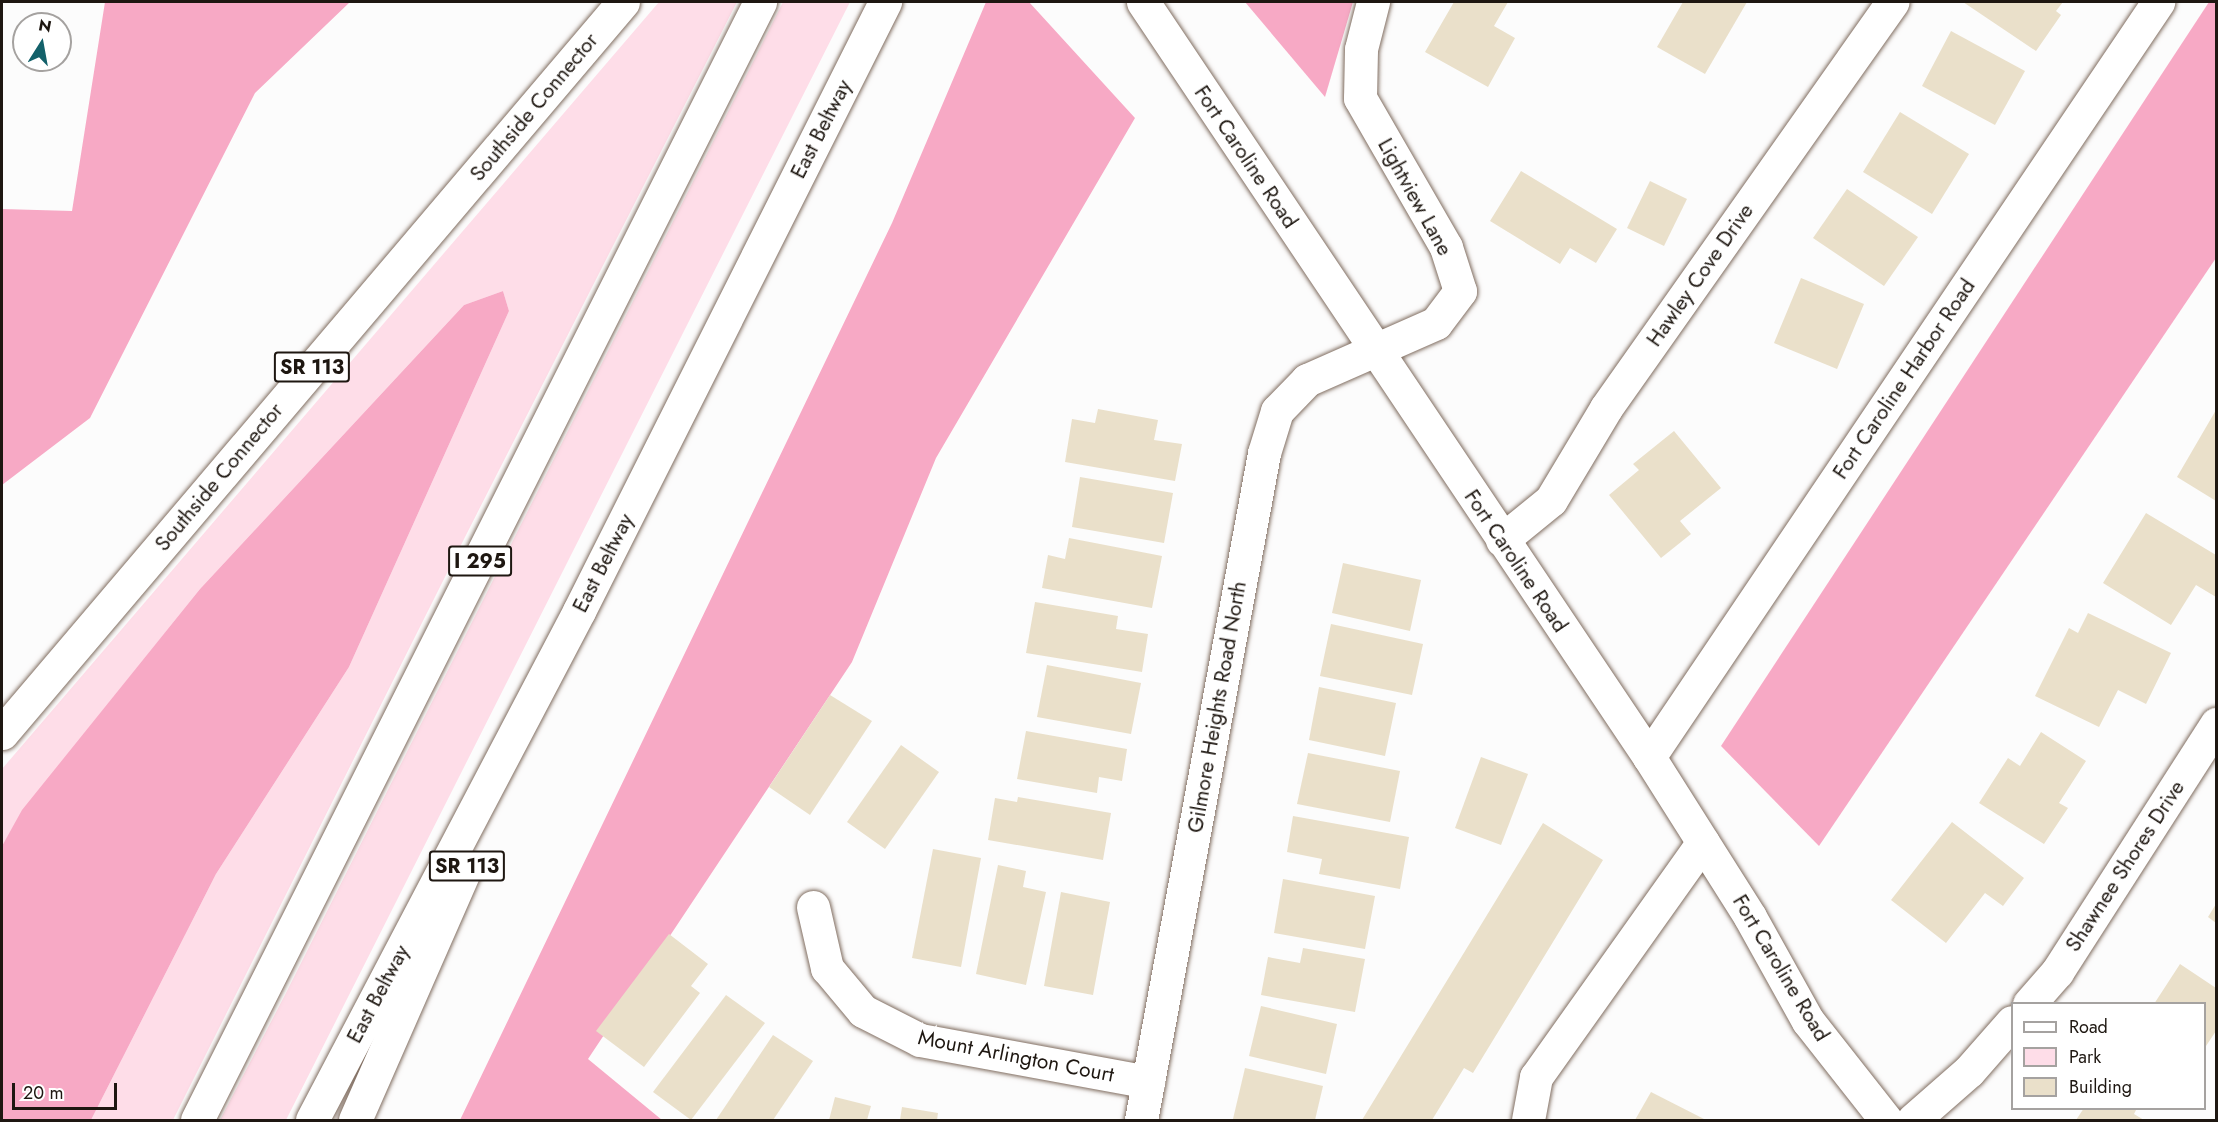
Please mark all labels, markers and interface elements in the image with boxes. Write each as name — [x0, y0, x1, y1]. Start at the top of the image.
north arrow — [12, 12, 72, 72]
text: N — [37, 13, 54, 38]
street label: Southside Connector — [465, 28, 603, 186]
street label: East Beltway — [785, 75, 857, 183]
street label: Fort Caroline Road — [1189, 81, 1303, 233]
street label: Lightview Lane — [1372, 134, 1458, 260]
street label: Hawley Cove Drive — [1641, 199, 1759, 351]
street label: Fort Caroline Harbor Road — [1828, 274, 1980, 484]
road number: SR 113 — [273, 350, 351, 384]
street label: Southside Connector — [150, 398, 288, 556]
street label: Fort Caroline Road — [1459, 485, 1573, 637]
street label: East Beltway — [567, 509, 639, 617]
road number: I 295 — [447, 544, 513, 578]
street label: Gilmore Heights Road North — [1182, 579, 1252, 835]
street label: Shawnee Shores Drive — [2060, 776, 2190, 956]
road number: SR 113 — [428, 849, 506, 883]
street label: Fort Caroline Road — [1727, 890, 1835, 1046]
street label: East Beltway — [342, 941, 414, 1047]
legend — [2011, 1002, 2206, 1110]
text: Road — [2069, 1014, 2108, 1040]
street label: Mount Arlington Court — [916, 1025, 1116, 1087]
text: Park — [2069, 1044, 2101, 1070]
scale bar — [15, 1071, 120, 1109]
text: Building — [2069, 1074, 2132, 1100]
text: 20 m — [23, 1080, 63, 1106]

